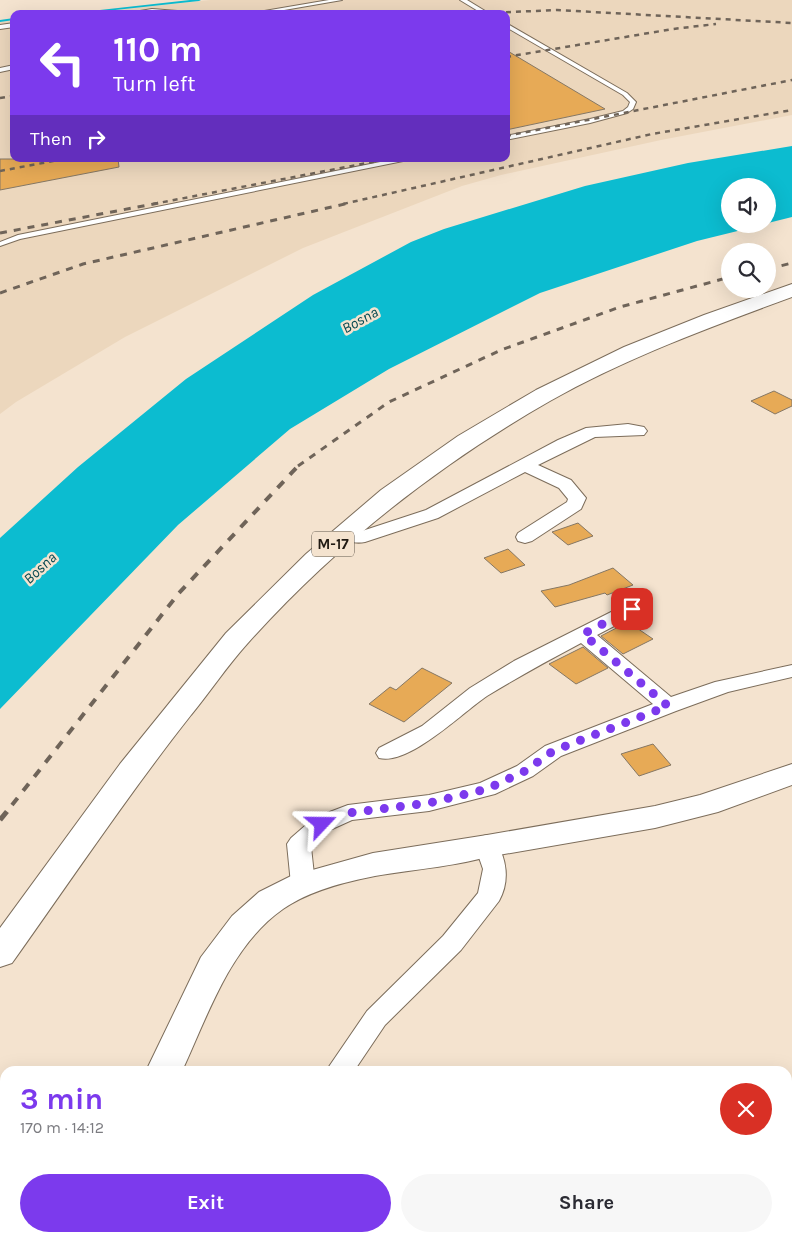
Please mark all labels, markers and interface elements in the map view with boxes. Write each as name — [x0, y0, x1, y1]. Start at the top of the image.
text: 110 m — [113, 29, 202, 70]
icon: left — [30, 30, 95, 95]
text: Turn left — [113, 71, 196, 97]
icon: right — [82, 125, 110, 153]
text: Then — [30, 128, 72, 150]
map controls — [721, 178, 776, 298]
button: sound — [721, 178, 776, 233]
button: search — [721, 243, 776, 298]
water label: Bosna — [339, 303, 381, 337]
road number: M-17 — [312, 532, 354, 556]
water label: Bosna — [20, 548, 60, 588]
pin — [611, 588, 653, 630]
icon: arrive — [618, 595, 646, 623]
position arrow — [295, 797, 347, 849]
text: 3 min — [20, 1081, 103, 1117]
button: close — [720, 1083, 772, 1135]
text: 170 m · 14:12 — [20, 1118, 104, 1137]
button: Exit — [20, 1174, 391, 1232]
button: Share — [401, 1174, 772, 1232]

